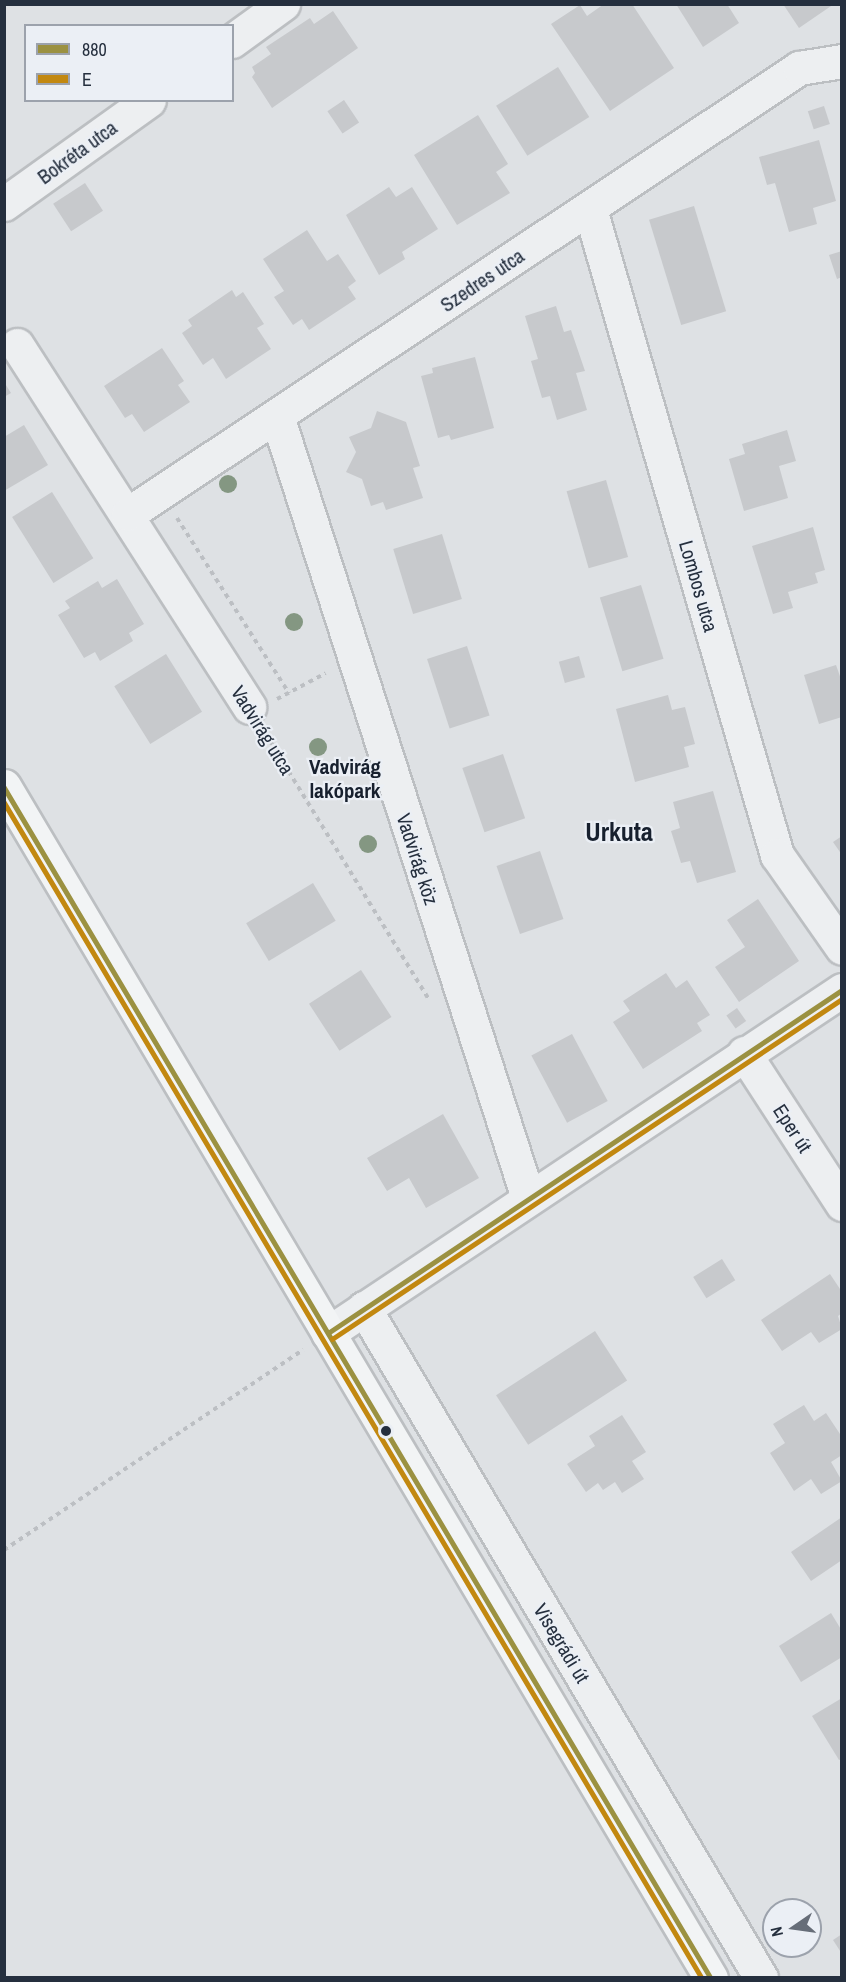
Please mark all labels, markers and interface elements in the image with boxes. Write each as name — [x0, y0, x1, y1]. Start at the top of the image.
legend — [24, 24, 234, 102]
text: 880 — [82, 37, 107, 62]
text: E — [82, 67, 92, 92]
street label: Bokréta utca — [33, 115, 121, 189]
street label: Szedres utca — [436, 243, 528, 317]
street label: Lombos utca — [675, 538, 723, 634]
street label: Vadvirág utca — [226, 681, 300, 779]
district label: Vadvirág lakópark — [309, 754, 381, 804]
street label: Vadvirág köz — [392, 810, 444, 908]
district label: Urkuta — [585, 816, 653, 848]
street label: Eper út — [769, 1099, 817, 1157]
unlabelled marker — [380, 1425, 392, 1437]
street label: Visegrádi út — [529, 1599, 595, 1687]
north arrow — [762, 1898, 822, 1958]
text: N — [765, 1925, 788, 1939]

